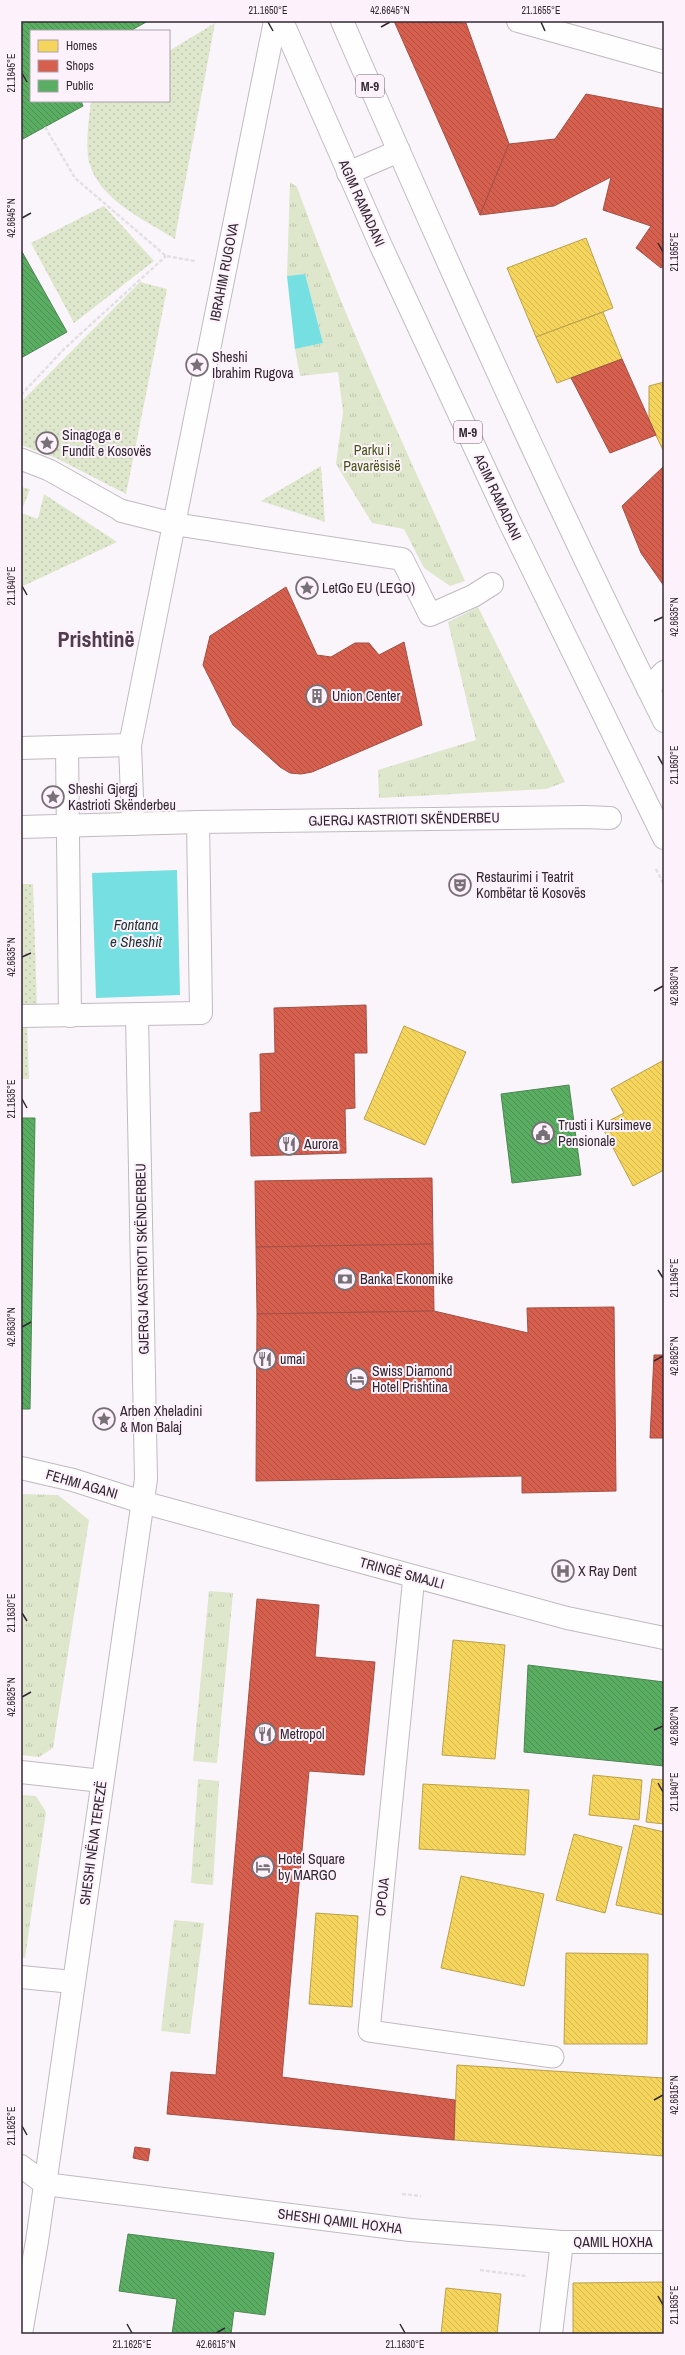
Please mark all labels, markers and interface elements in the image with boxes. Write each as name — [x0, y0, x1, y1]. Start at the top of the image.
text: 21.1650°E — [248, 4, 288, 17]
text: 42.6645°N — [370, 4, 410, 17]
text: 21.1655°E — [521, 4, 561, 17]
legend — [30, 30, 170, 102]
text: Homes — [66, 38, 97, 54]
text: 21.1645°E — [5, 53, 18, 93]
text: Shops — [66, 58, 94, 74]
road number: M-9 — [356, 75, 384, 97]
text: Public — [66, 78, 93, 94]
street label: AGIM RAMADANI — [334, 156, 389, 249]
text: 42.6645°N — [5, 198, 18, 238]
street label: IBRAHIM RUGOVA — [206, 221, 242, 323]
text: 21.1655°E — [668, 232, 681, 272]
place label: Sheshi Ibrahim Rugova — [212, 348, 294, 382]
place icon: Sheshi Ibrahim Rugova — [184, 352, 210, 378]
road number: M-9 — [454, 421, 482, 443]
place label: Sinagoga e Fundit e Kosovës — [62, 426, 152, 460]
place icon: Sinagoga e Fundit e Kosovës — [34, 430, 60, 456]
park label: Parku i Pavarësisë — [343, 441, 401, 475]
street label: AGIM RAMADANI — [470, 450, 526, 543]
text: 21.1640°E — [5, 566, 18, 606]
place icon: LetGo EU (LEGO) — [294, 575, 320, 601]
place label: LetGo EU (LEGO) — [322, 579, 415, 597]
text: 42.6635°N — [668, 597, 681, 637]
district label: Prishtinë — [57, 624, 135, 654]
building icon: Union Center — [304, 683, 330, 709]
place label: Union Center — [332, 687, 400, 705]
text: 21.1650°E — [668, 745, 681, 785]
place label: Sheshi Gjergj Kastrioti Skënderbeu — [68, 780, 176, 814]
place icon: Sheshi Gjergj Kastrioti Skënderbeu — [40, 784, 66, 810]
street label: GJERGJ KASTRIOTI SKËNDERBEU — [308, 808, 500, 830]
place label: Restaurimi i Teatrit Kombëtar të Kosovës — [476, 868, 586, 902]
theatre icon: Restaurimi i Teatrit Kombëtar të Kosovës — [447, 872, 473, 898]
water label: Fontana e Sheshit — [110, 914, 163, 952]
text: 42.6635°N — [5, 937, 18, 977]
text: 42.6630°N — [668, 966, 681, 1006]
text: 21.1635°E — [5, 1079, 18, 1119]
place label: Trusti i Kursimeve Pensionale — [558, 1116, 651, 1150]
public building icon: Trusti i Kursimeve Pensionale — [530, 1120, 556, 1146]
restaurant icon: Aurora — [276, 1131, 302, 1157]
place label: Aurora — [303, 1135, 339, 1153]
street label: GJERGJ KASTRIOTI SKËNDERBEU — [131, 1163, 153, 1355]
text: 21.1645°E — [668, 1258, 681, 1298]
bank icon: Banka Ekonomike — [332, 1266, 358, 1292]
place label: Banka Ekonomike — [360, 1270, 453, 1288]
text: 42.6630°N — [5, 1307, 18, 1347]
text: 42.6625°N — [668, 1336, 681, 1376]
restaurant icon: umai — [252, 1346, 278, 1372]
place label: umai — [280, 1350, 306, 1368]
place label: Swiss Diamond Hotel Prishtina — [372, 1362, 452, 1396]
hotel icon: Swiss Diamond Hotel Prishtina — [344, 1366, 370, 1392]
place label: Arben Xheladini & Mon Balaj — [119, 1402, 202, 1436]
place icon: Arben Xheladini & Mon Balaj — [91, 1406, 117, 1432]
street label: FEHMI AGANI — [44, 1465, 120, 1503]
street label: TRINGË SMAJLI — [358, 1553, 446, 1593]
hospital icon: X Ray Dent — [550, 1558, 576, 1584]
place label: X Ray Dent — [578, 1562, 637, 1580]
text: 21.1630°E — [5, 1593, 18, 1633]
text: 42.6625°N — [5, 1677, 18, 1717]
text: 42.6620°N — [668, 1706, 681, 1746]
restaurant icon: Metropol — [252, 1721, 278, 1747]
place label: Metropol — [280, 1725, 325, 1743]
text: 21.1640°E — [668, 1772, 681, 1812]
street label: SHESHI NËNA TEREZË — [75, 1780, 111, 1906]
place label: Hotel Square by MARGO — [278, 1850, 345, 1884]
hotel icon: Hotel Square by MARGO — [250, 1854, 276, 1880]
street label: OPOJA — [371, 1876, 393, 1917]
text: 42.6615°N — [668, 2075, 681, 2115]
text: 21.1625°E — [5, 2106, 18, 2146]
street label: SHESHI QAMIL HOXHA — [277, 2204, 404, 2238]
street label: QAMIL HOXHA — [573, 2233, 653, 2251]
text: 21.1635°E — [668, 2285, 681, 2325]
text: 21.1625°E — [112, 2338, 152, 2351]
text: 42.6615°N — [196, 2338, 236, 2351]
text: 21.1630°E — [385, 2338, 425, 2351]

